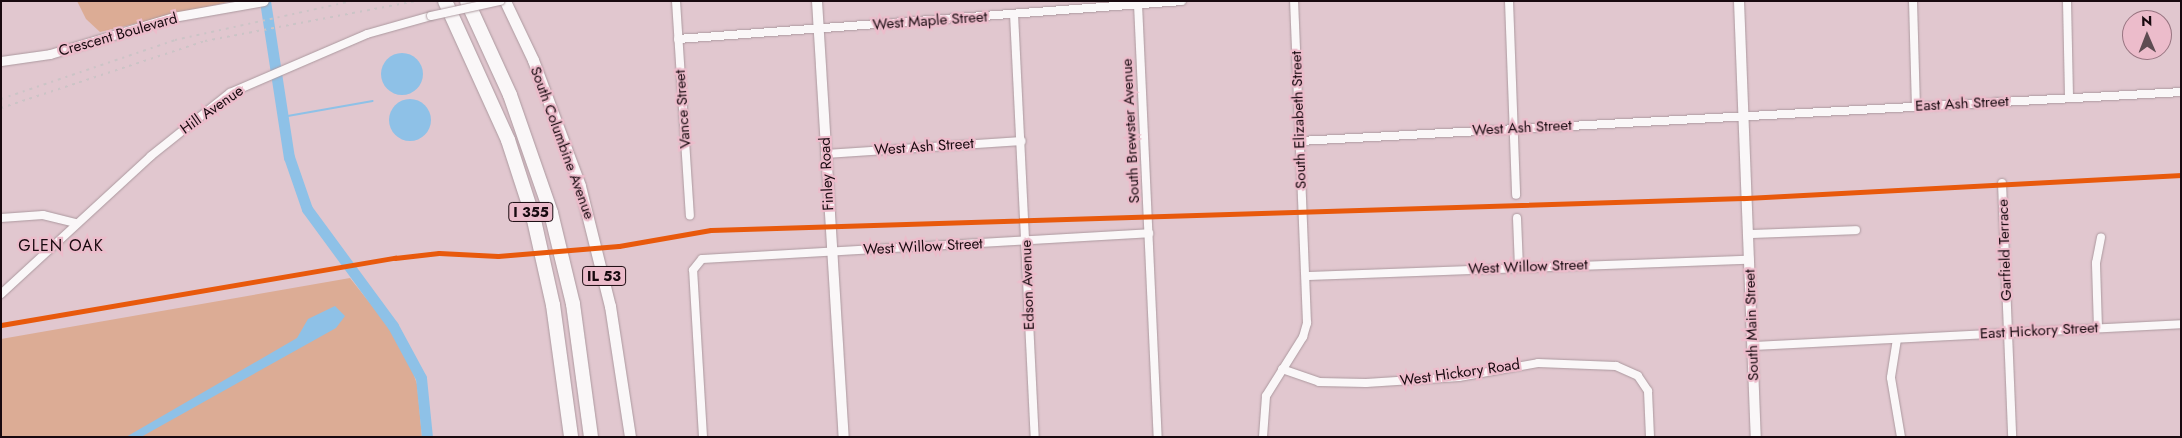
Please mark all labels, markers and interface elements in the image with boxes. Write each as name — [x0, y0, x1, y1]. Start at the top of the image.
street label: West Maple Street — [872, 8, 988, 34]
street label: Crescent Boulevard — [57, 9, 179, 61]
north arrow — [2122, 10, 2172, 60]
text: N — [2141, 11, 2152, 31]
street label: South Elizabeth Street — [1288, 51, 1310, 189]
street label: South Brewster Avenue — [1118, 58, 1144, 204]
street label: South Columbine Avenue — [526, 64, 598, 222]
street label: Vance Street — [671, 69, 695, 149]
street label: Hill Avenue — [177, 82, 247, 138]
street label: East Ash Street — [1915, 93, 2009, 115]
street label: West Ash Street — [1472, 116, 1572, 140]
street label: West Ash Street — [874, 135, 974, 159]
street label: Finley Road — [816, 137, 838, 211]
street label: Garfield Terrace — [1994, 199, 2016, 301]
road number: I 355 — [507, 200, 555, 223]
street label: West Willow Street — [863, 235, 983, 259]
district label: GLEN OAK — [17, 236, 105, 256]
street label: Edson Avenue — [1017, 240, 1039, 330]
street label: West Willow Street — [1468, 256, 1588, 278]
road number: IL 53 — [582, 264, 626, 288]
street label: South Main Street — [1741, 269, 1763, 381]
street label: East Hickory Street — [1979, 319, 2099, 343]
street label: West Hickory Road — [1399, 356, 1521, 390]

